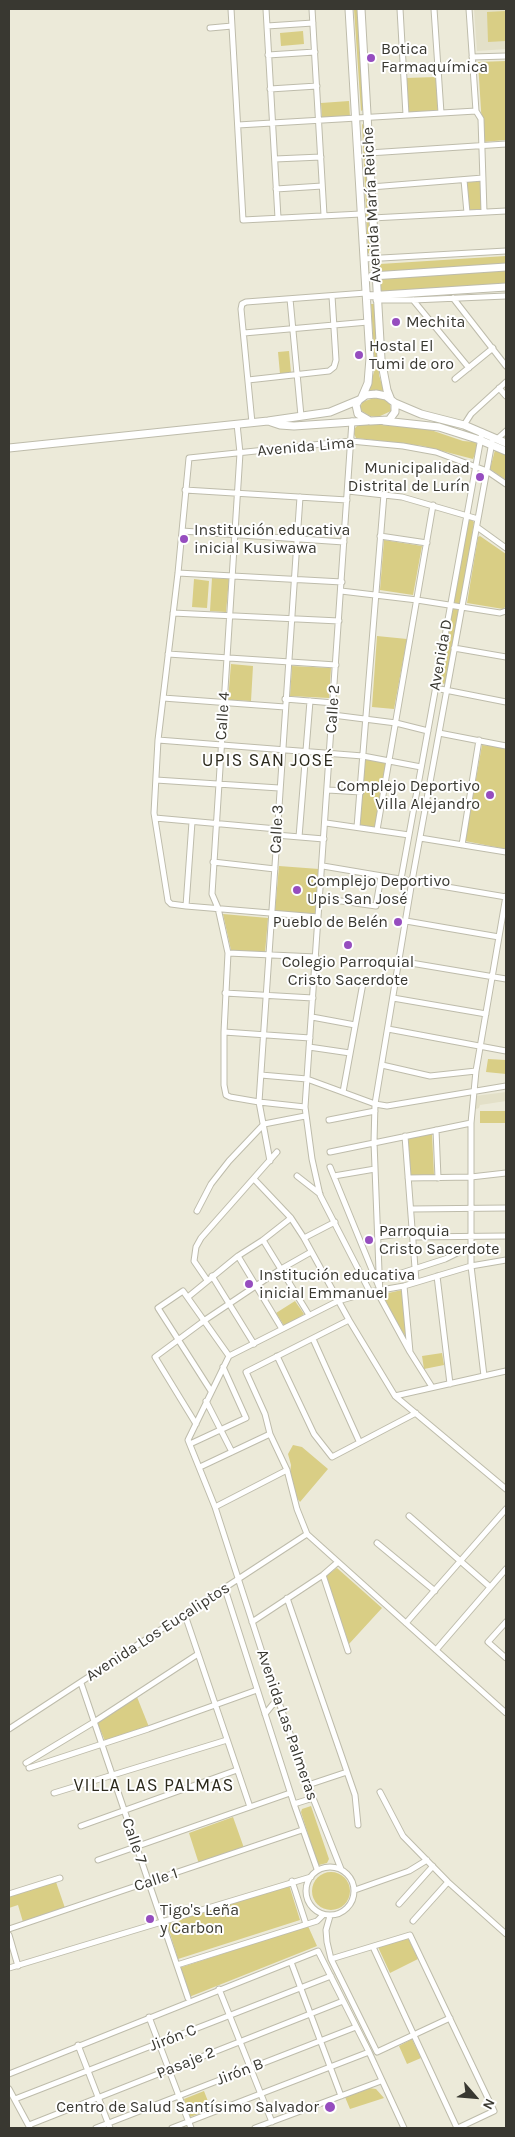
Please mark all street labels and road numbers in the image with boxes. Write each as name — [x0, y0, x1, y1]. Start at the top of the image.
street label: Avenida María Reiche — [358, 127, 386, 283]
street label: Avenida Lima — [257, 433, 355, 461]
street label: Avenida D — [425, 618, 457, 692]
street label: Calle 2 — [322, 684, 344, 734]
street label: Calle 4 — [212, 691, 234, 741]
street label: Calle 3 — [266, 804, 288, 854]
street label: Avenida Los Eucaliptos — [83, 1578, 233, 1686]
street label: Avenida Las Palmeras — [252, 1647, 322, 1803]
street label: Calle 7 — [117, 1816, 151, 1866]
street label: Calle 1 — [132, 1864, 180, 1896]
street label: Jirón C — [147, 2020, 199, 2056]
street label: Pasaje 2 — [154, 2043, 218, 2083]
street label: Jirón B — [214, 2054, 266, 2090]

